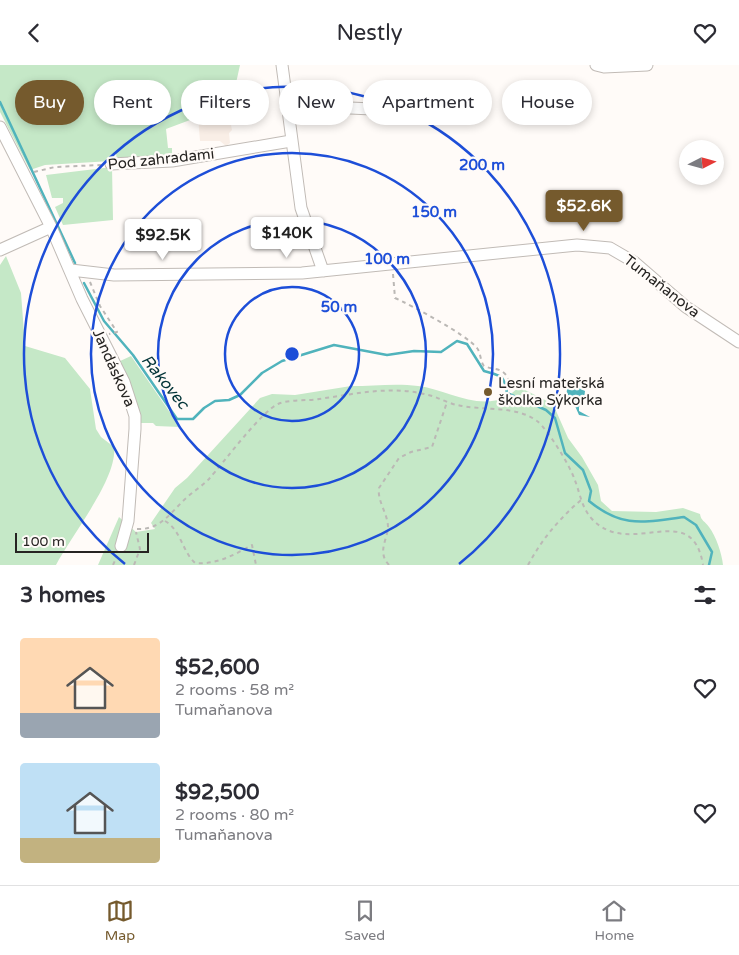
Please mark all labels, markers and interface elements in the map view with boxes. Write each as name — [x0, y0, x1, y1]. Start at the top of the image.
icon: back — [20, 19, 48, 47]
icon: heart — [691, 19, 719, 47]
text: Nestly — [337, 20, 402, 46]
chip: Buy — [15, 80, 84, 125]
chip: Rent — [94, 80, 171, 125]
chip: Filters — [181, 80, 269, 125]
chip: New — [279, 80, 353, 125]
chip: Apartment — [363, 80, 492, 125]
chip: House — [502, 80, 592, 125]
north arrow — [679, 140, 724, 185]
map controls — [679, 140, 724, 185]
street label: Pod zahradami — [107, 144, 215, 174]
text: 200 m — [459, 156, 505, 174]
pin: $52.6K — [543, 189, 625, 232]
text: $52.6K — [557, 196, 611, 216]
text: 150 m — [411, 203, 457, 221]
pin: $140K — [252, 217, 322, 259]
pin: $92.5K — [122, 219, 204, 261]
text: $140K — [262, 223, 312, 243]
text: $92.5K — [136, 225, 190, 245]
text: 100 m — [364, 250, 410, 268]
street label: Tumaňanova — [620, 251, 704, 321]
text: 50 m — [321, 298, 357, 316]
street label: Jandáskova — [89, 326, 139, 410]
centre of rings — [283, 345, 301, 363]
water label: Rakovec — [137, 351, 194, 415]
place label: Lesní mateřská školka Sýkorka — [498, 374, 605, 409]
marker: Lesní mateřská školka Sýkorka — [482, 386, 494, 398]
scale bar — [15, 530, 149, 553]
text: 100 m — [22, 533, 65, 550]
icon: filters — [691, 581, 719, 609]
text: 3 homes — [20, 583, 105, 608]
text: $52,600 — [175, 655, 259, 680]
icon: home — [60, 658, 120, 718]
icon: heart — [691, 674, 719, 702]
text: 2 rooms · 58 m² — [175, 680, 294, 700]
text: Tumaňanova — [175, 700, 273, 720]
text: $92,500 — [175, 780, 259, 805]
icon: home — [60, 783, 120, 843]
icon: heart — [691, 799, 719, 827]
text: 2 rooms · 80 m² — [175, 805, 294, 825]
text: Tumaňanova — [175, 825, 273, 845]
tab: Map — [105, 897, 135, 944]
tab: Saved — [345, 897, 385, 944]
tab: Home — [595, 897, 634, 944]

